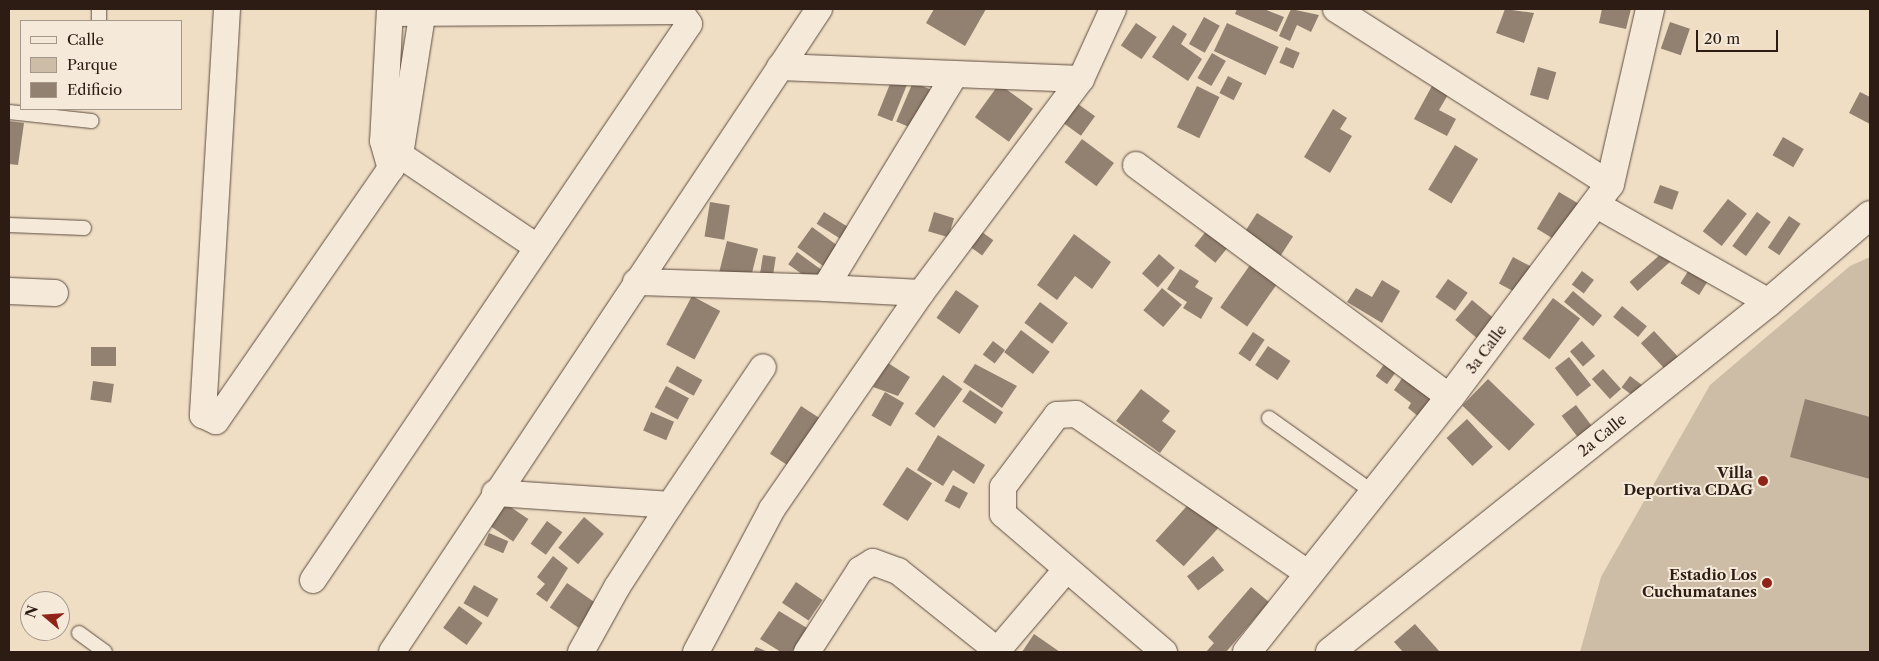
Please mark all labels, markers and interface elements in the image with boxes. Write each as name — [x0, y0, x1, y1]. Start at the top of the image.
legend — [20, 20, 182, 110]
scale bar — [1699, 20, 1782, 52]
text: 20 m — [1704, 29, 1740, 48]
text: Calle — [67, 30, 104, 49]
text: Parque — [67, 55, 117, 74]
text: Edificio — [67, 80, 122, 99]
street label: 3a Calle — [1462, 321, 1510, 377]
street label: 2a Calle — [1574, 410, 1630, 460]
place label: Villa Deportiva CDAG — [1623, 463, 1753, 498]
marker: Villa Deportiva CDAG — [1757, 475, 1769, 487]
place label: Estadio Los Cuchumatanes — [1642, 565, 1757, 600]
marker: Estadio Los Cuchumatanes — [1761, 577, 1773, 589]
north arrow — [20, 591, 70, 641]
text: N — [21, 603, 42, 620]

